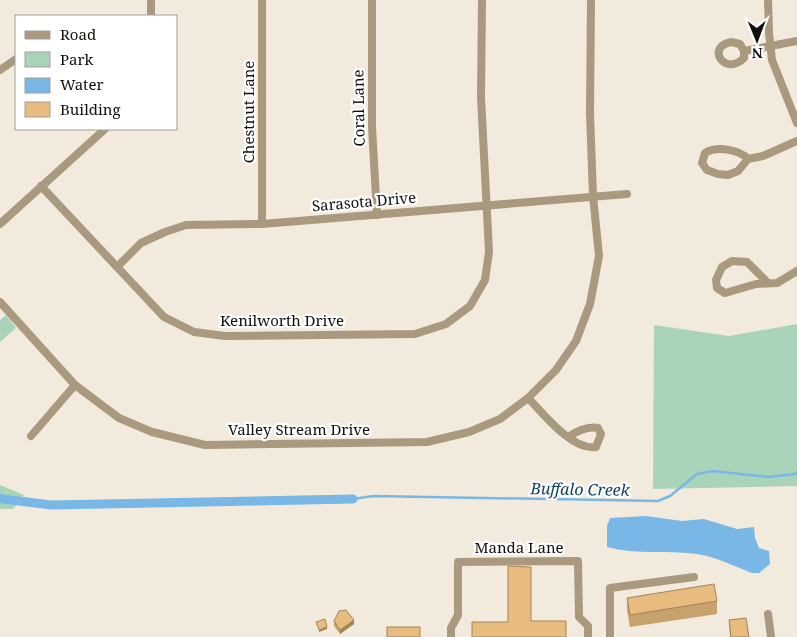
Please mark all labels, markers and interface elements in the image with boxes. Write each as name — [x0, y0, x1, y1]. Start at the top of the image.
legend — [15, 15, 178, 130]
north arrow — [732, 15, 782, 65]
text: Road — [60, 24, 96, 44]
text: N — [752, 44, 763, 63]
text: Park — [60, 49, 94, 69]
street label: Chestnut Lane — [238, 61, 258, 163]
street label: Coral Lane — [347, 69, 369, 147]
text: Water — [60, 74, 103, 94]
text: Building — [60, 99, 121, 119]
street label: Sarasota Drive — [311, 186, 417, 216]
street label: Kenilworth Drive — [220, 310, 344, 330]
street label: Valley Stream Drive — [228, 419, 370, 439]
water label: Buffalo Creek — [529, 477, 631, 501]
street label: Manda Lane — [474, 537, 564, 557]

